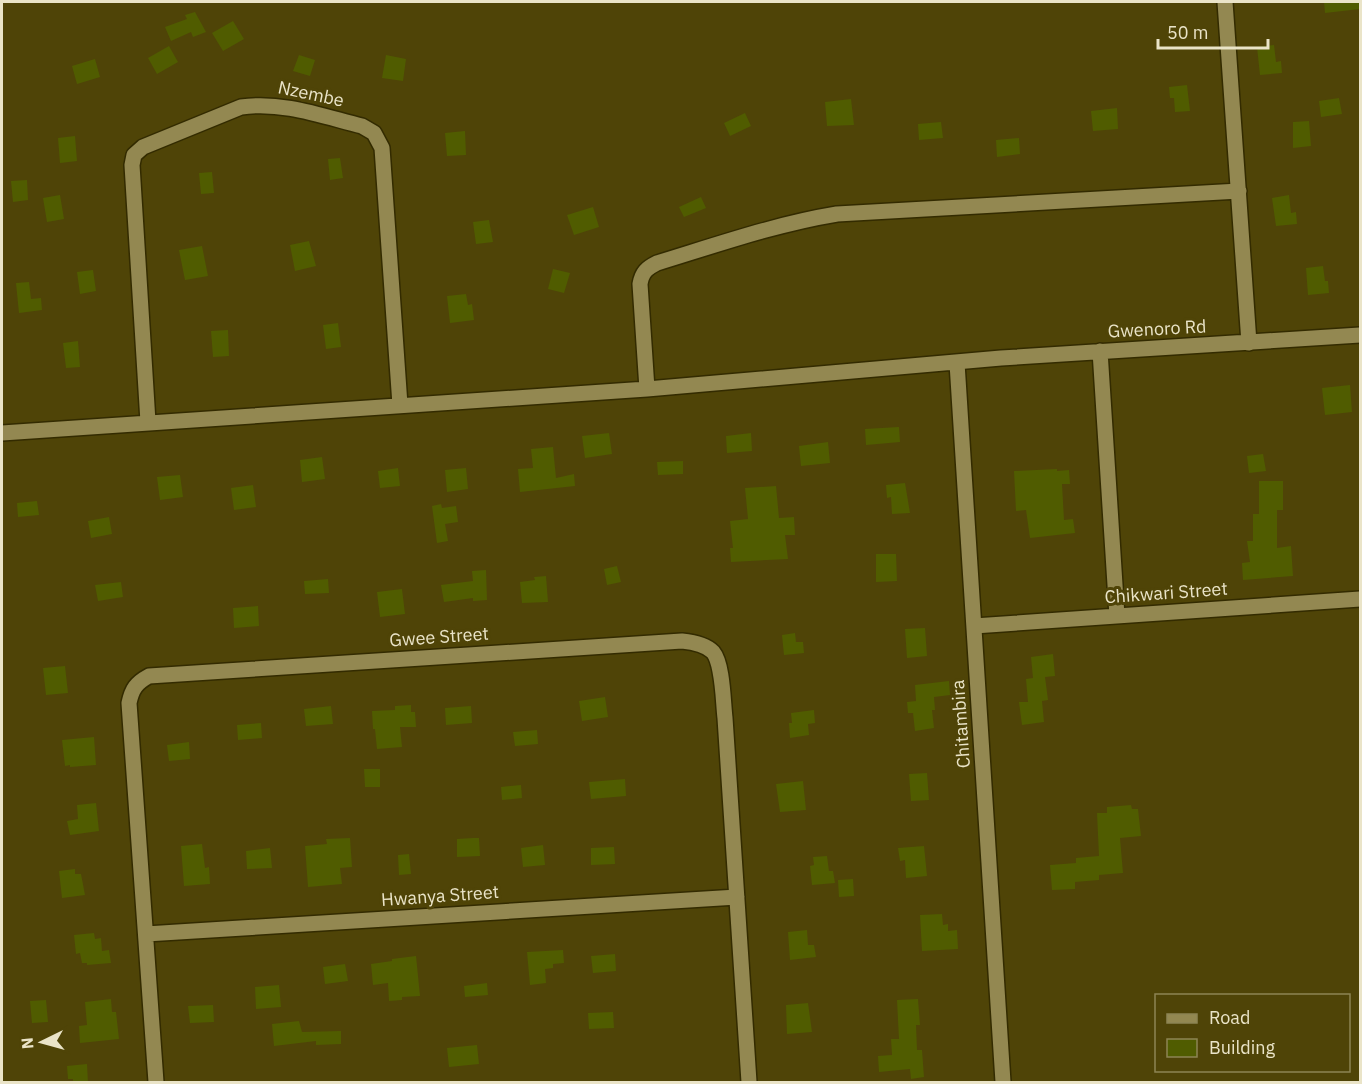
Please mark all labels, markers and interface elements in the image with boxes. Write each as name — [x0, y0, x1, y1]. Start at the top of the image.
scale bar — [1158, 12, 1268, 50]
text: 50 m — [1167, 21, 1209, 44]
street label: Nzembe — [276, 75, 346, 112]
street label: Gwenoro Rd — [1107, 314, 1207, 343]
street label: Chikwari Street — [1104, 577, 1228, 608]
street label: Gwee Street — [388, 622, 489, 651]
street label: Chitambira — [946, 679, 975, 769]
street label: Hwanya Street — [380, 880, 500, 911]
legend — [1155, 994, 1350, 1072]
text: Road — [1209, 1006, 1250, 1029]
north arrow — [12, 1012, 72, 1072]
text: Building — [1209, 1036, 1276, 1059]
text: N — [17, 1037, 38, 1050]

